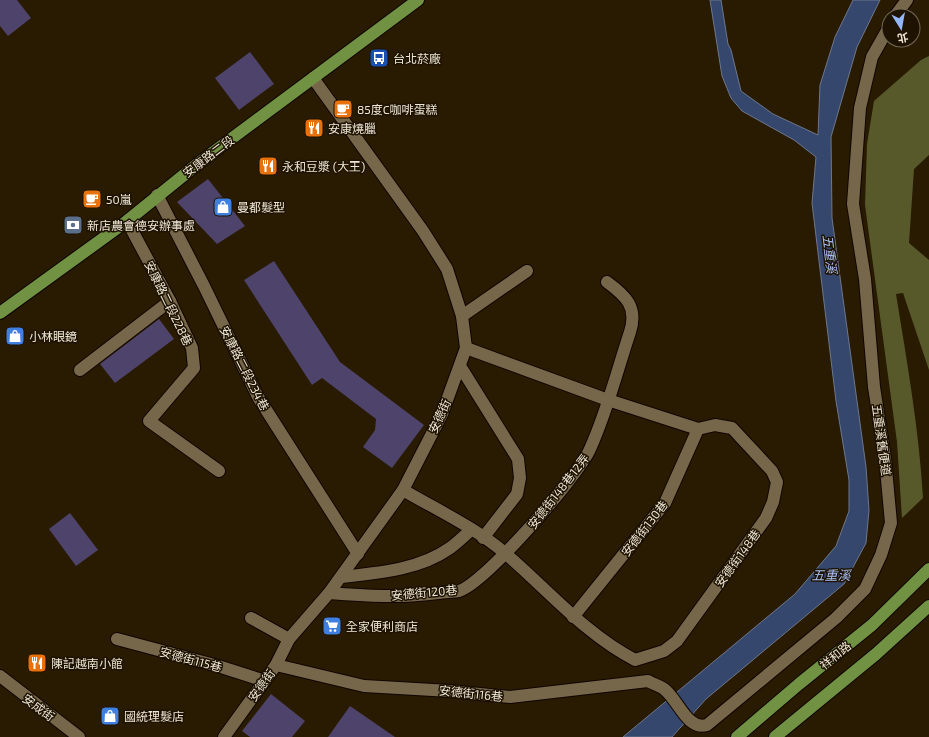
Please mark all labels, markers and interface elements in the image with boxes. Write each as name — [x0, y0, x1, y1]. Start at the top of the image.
north arrow — [881, 8, 921, 48]
text: 北 — [896, 31, 910, 46]
bus stop icon: 台北菸廠 — [368, 47, 390, 69]
place label: 台北菸廠 — [393, 51, 441, 65]
cafe icon: 85度C咖啡蛋糕 — [332, 98, 354, 120]
place label: 85度C咖啡蛋糕 — [357, 102, 438, 116]
restaurant icon: 安康燒臘 — [303, 117, 325, 139]
place label: 安康燒臘 — [328, 121, 376, 135]
street label: 安康路二段 — [180, 132, 236, 180]
restaurant icon: 永和豆漿 (大王) — [257, 155, 279, 177]
place label: 永和豆漿 (大王) — [282, 159, 365, 173]
cafe icon: 50嵐 — [81, 188, 103, 210]
place label: 50嵐 — [106, 192, 132, 206]
shop icon: 曼都髮型 — [212, 196, 234, 218]
place label: 曼都髮型 — [237, 200, 285, 214]
bank icon: 新店農會德安辦事處 — [62, 214, 84, 236]
place label: 新店農會德安辦事處 — [87, 218, 195, 232]
water label: 五重溪 — [820, 234, 841, 276]
street label: 安康路二段228巷 — [142, 258, 196, 348]
street label: 安康路二段234巷 — [218, 323, 272, 413]
shop icon: 小林眼鏡 — [4, 325, 26, 347]
place label: 小林眼鏡 — [29, 329, 77, 343]
street label: 安德街 — [425, 397, 453, 435]
street label: 五重溪舊便道 — [870, 403, 894, 477]
street label: 安德街148巷12弄 — [524, 451, 592, 531]
street label: 安德街130巷 — [618, 497, 670, 559]
street label: 安德街148巷 — [712, 527, 762, 589]
water label: 五重溪 — [811, 567, 852, 583]
street label: 安德街120巷 — [390, 582, 458, 602]
supermarket icon: 全家便利商店 — [321, 615, 343, 637]
place label: 全家便利商店 — [346, 619, 418, 633]
street label: 祥和路 — [817, 638, 853, 672]
street label: 安德街115巷 — [158, 644, 224, 674]
restaurant icon: 陳記越南小館 — [26, 652, 48, 674]
place label: 陳記越南小館 — [51, 656, 123, 670]
street label: 安德街 — [245, 666, 277, 704]
street label: 安德街116巷 — [438, 683, 504, 703]
street label: 安成街 — [20, 691, 58, 723]
shop icon: 國統理髮店 — [99, 705, 121, 727]
place label: 國統理髮店 — [124, 709, 184, 723]

